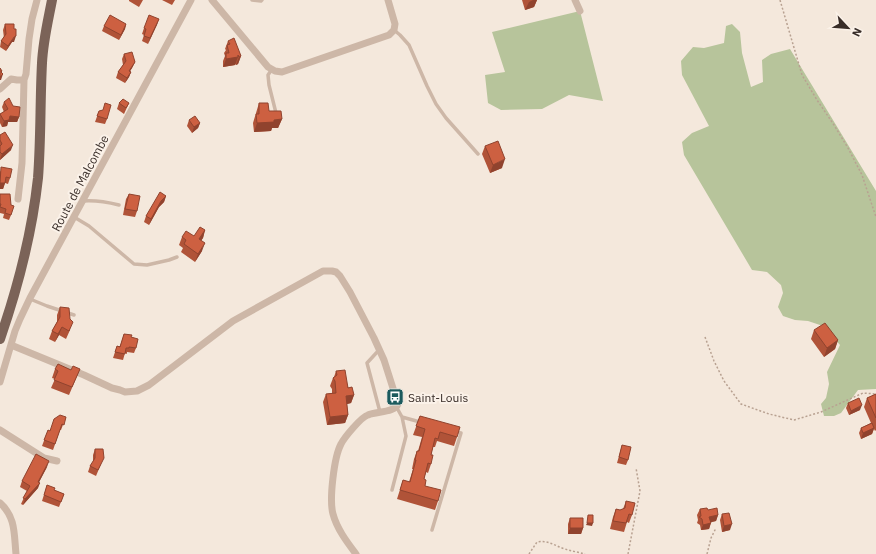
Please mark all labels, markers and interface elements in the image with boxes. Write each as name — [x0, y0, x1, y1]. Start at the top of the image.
north arrow — [828, 8, 868, 48]
text: N — [849, 26, 865, 39]
street label: Route de Malcombe — [48, 132, 112, 234]
bus stop icon: Saint-Louis — [385, 387, 405, 407]
place label: Saint-Louis — [408, 390, 468, 405]

